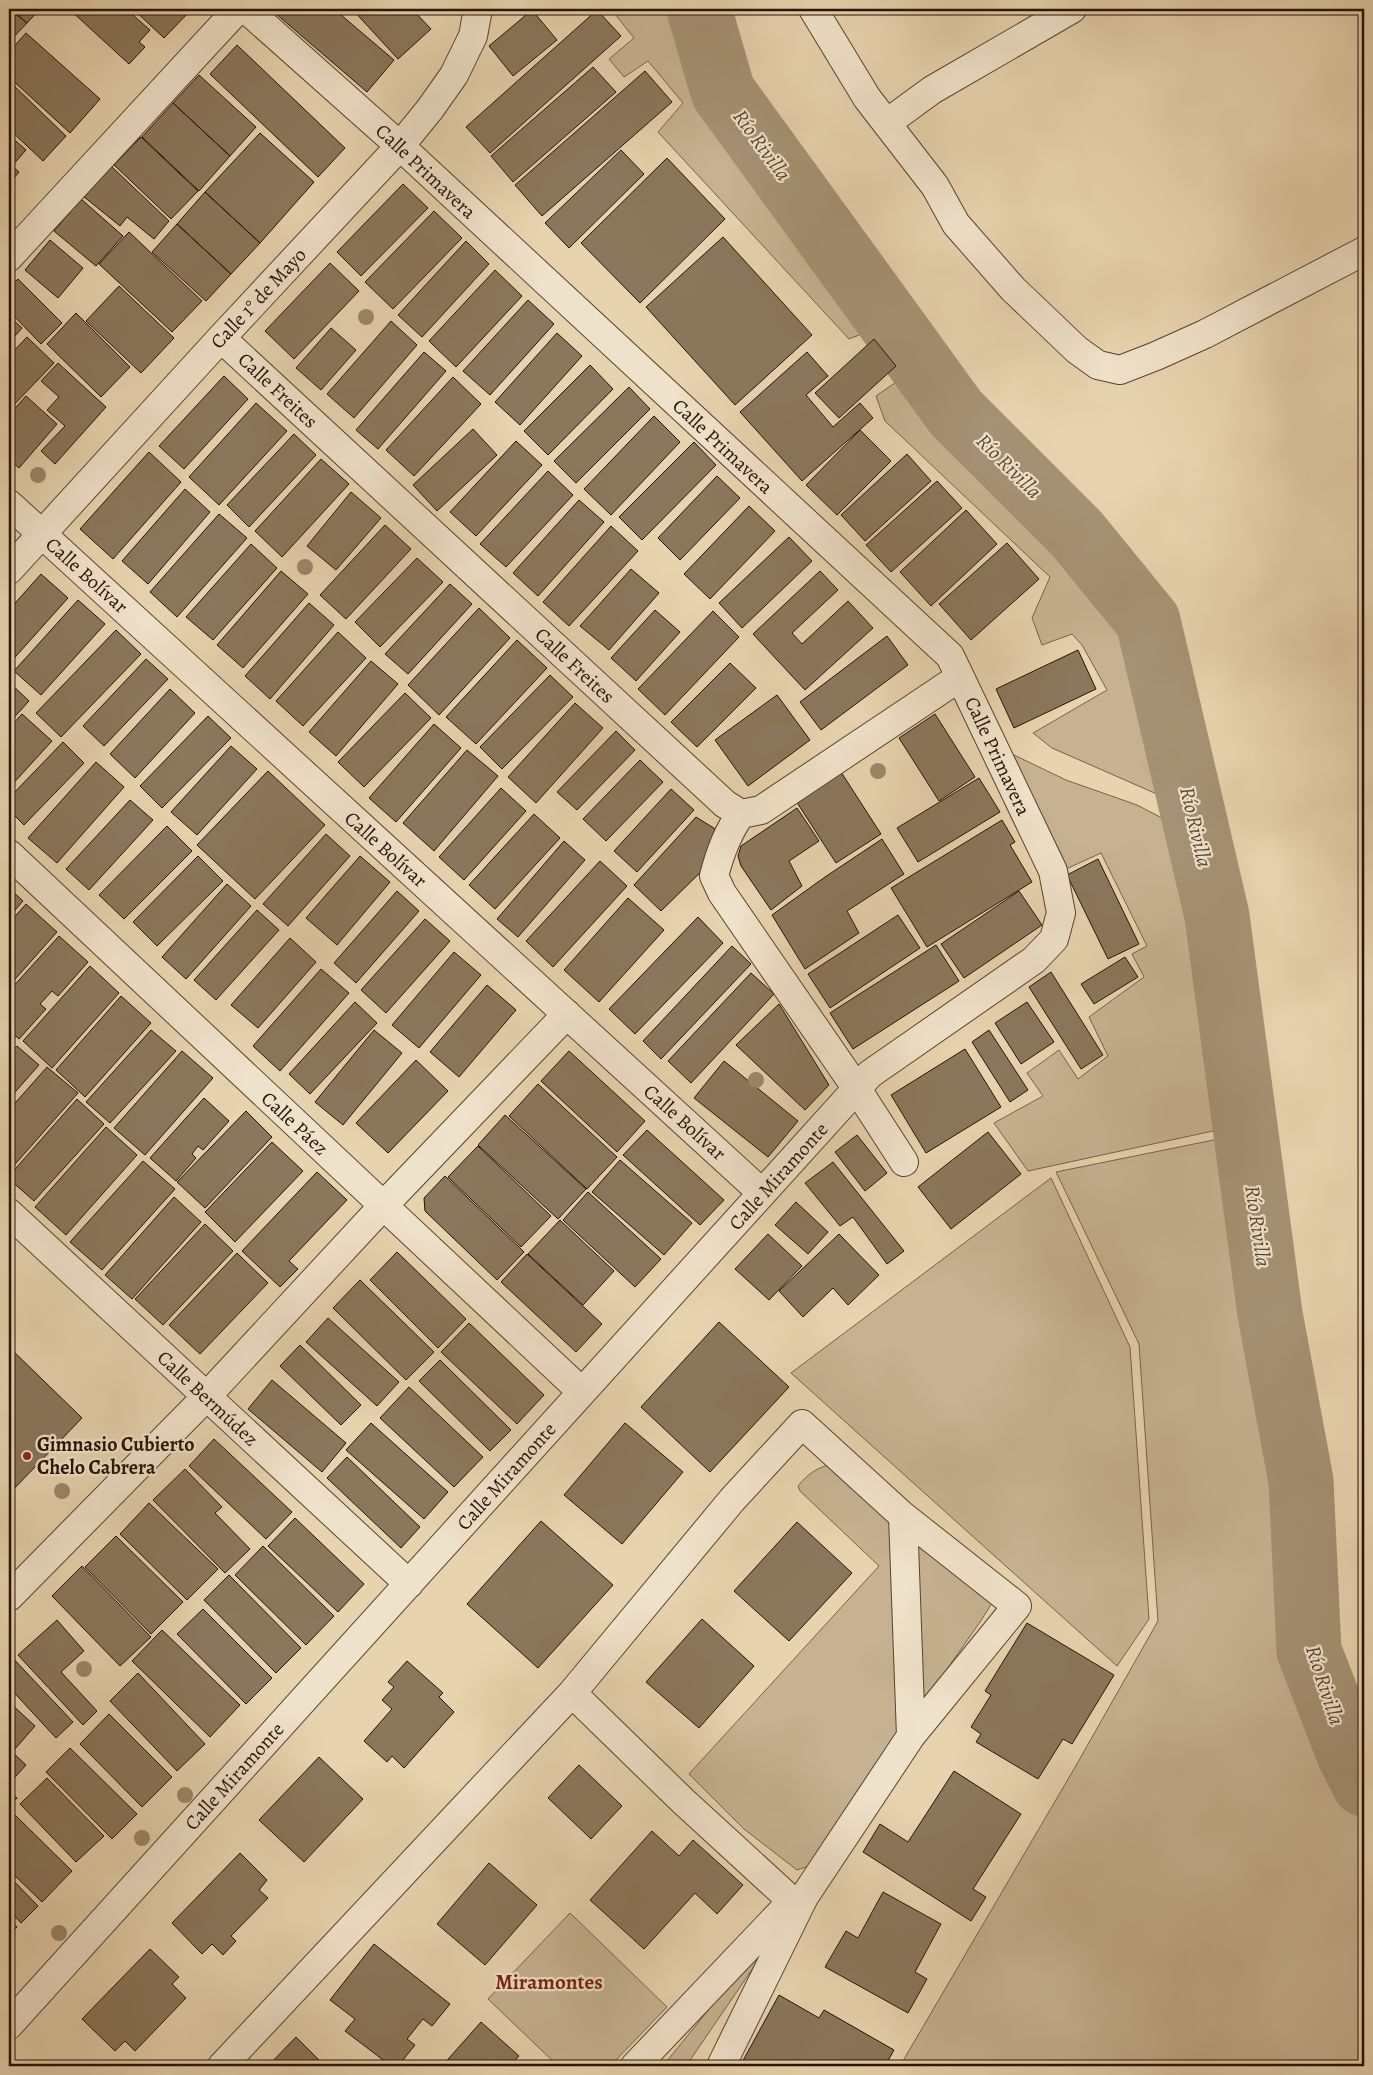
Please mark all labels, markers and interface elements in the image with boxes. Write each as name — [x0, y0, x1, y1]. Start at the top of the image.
water label: Río Rivilla — [727, 104, 798, 187]
street label: Calle Primavera — [369, 118, 482, 226]
street label: Calle 1° de Mayo — [204, 242, 312, 355]
street label: Calle Freites — [232, 346, 323, 434]
street label: Calle Primavera — [666, 393, 779, 501]
water label: Río Rivilla — [970, 427, 1048, 505]
street label: Calle Bolívar — [40, 531, 134, 620]
street label: Calle Freites — [529, 621, 620, 709]
street label: Calle Primavera — [958, 692, 1037, 821]
water label: Río Rivilla — [1173, 784, 1219, 870]
street label: Calle Bolívar — [339, 805, 433, 894]
street label: Calle Bolívar — [638, 1078, 732, 1167]
street label: Calle Páez — [255, 1085, 334, 1161]
street label: Calle Miramonte — [723, 1116, 834, 1236]
water label: Río Rivilla — [1238, 1184, 1278, 1269]
street label: Calle Bermúdez — [151, 1344, 264, 1452]
street label: Calle Miramonte — [451, 1416, 562, 1536]
place label: Gimnasio Cubierto Chelo Cabrera — [37, 1431, 195, 1481]
marker: Gimnasio Cubierto Chelo Cabrera — [21, 1450, 33, 1462]
water label: Río Rivilla — [1299, 1642, 1351, 1729]
street label: Calle Miramonte — [179, 1716, 290, 1836]
district label: Miramontes — [495, 1968, 603, 1996]

